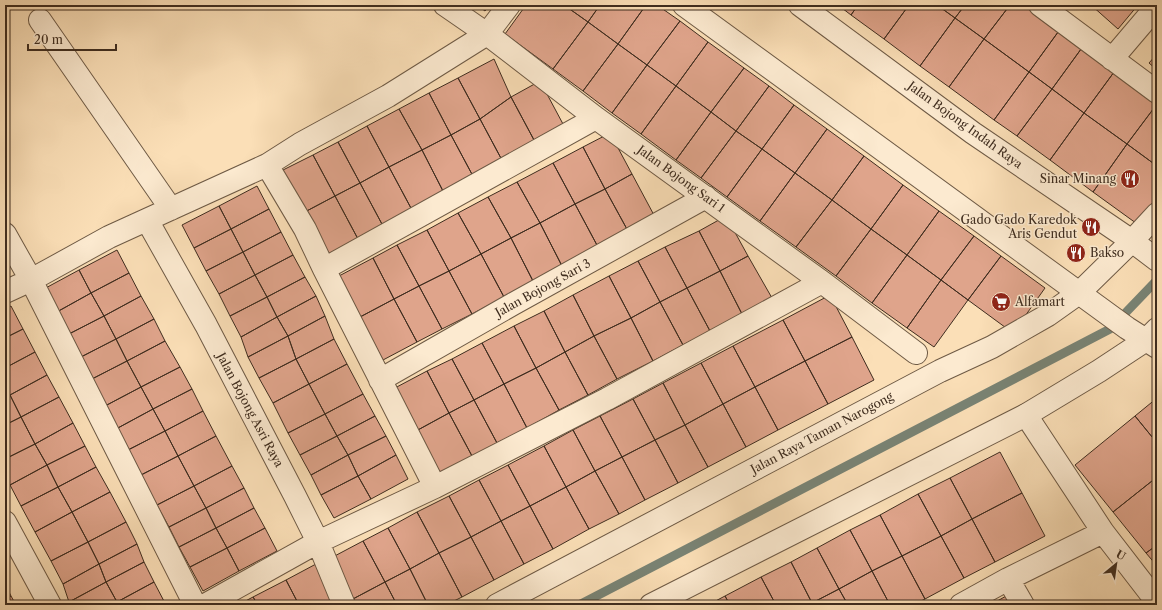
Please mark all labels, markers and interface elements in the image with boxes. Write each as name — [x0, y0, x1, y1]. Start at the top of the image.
scale bar — [28, 26, 116, 52]
text: 20 m — [34, 32, 63, 47]
street label: Jalan Bojong Indah Raya — [903, 77, 1026, 172]
street label: Jalan Bojong Sari 1 — [633, 140, 728, 216]
restaurant icon: Sinar Minang — [1119, 168, 1141, 190]
place label: Sinar Minang — [1040, 171, 1117, 186]
place label: Gado Gado Karedok Aris Gendut — [960, 212, 1078, 241]
restaurant icon: Gado Gado Karedok Aris Gendut — [1080, 216, 1102, 238]
restaurant icon: Bakso — [1065, 242, 1087, 264]
place label: Bakso — [1090, 245, 1124, 260]
street label: Jalan Bojong Sari 3 — [491, 255, 593, 321]
supermarket icon: Alfamart — [990, 291, 1012, 313]
place label: Alfamart — [1014, 294, 1066, 309]
street label: Jalan Bojong Asri Raya — [213, 348, 287, 470]
street label: Jalan Raya Taman Narogong — [746, 388, 896, 478]
north arrow — [1096, 544, 1136, 584]
text: U — [1114, 547, 1128, 564]

